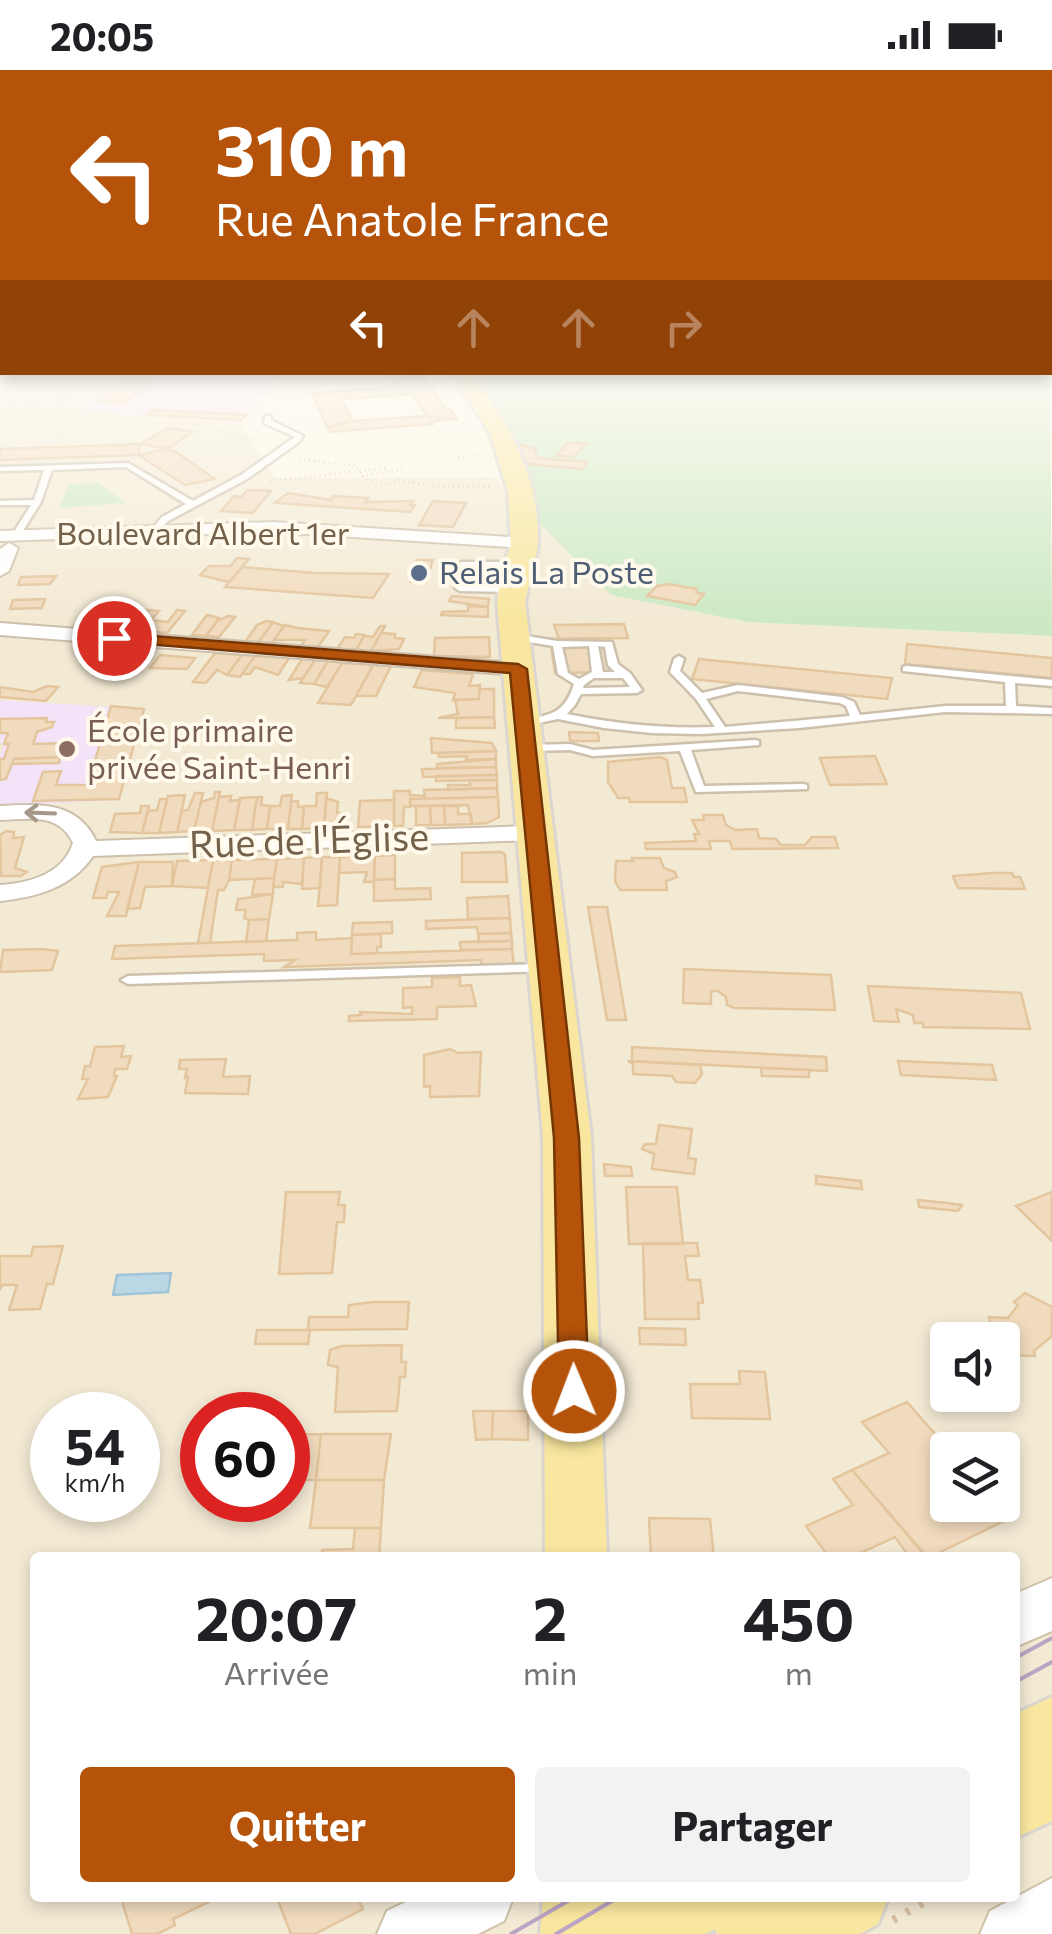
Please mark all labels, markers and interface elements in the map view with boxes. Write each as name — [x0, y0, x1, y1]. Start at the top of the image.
text: 20:05 — [50, 12, 154, 59]
text: 310 m — [215, 105, 408, 190]
icon: left — [50, 110, 180, 240]
text: Rue Anatole France — [215, 190, 610, 245]
icon: left — [341, 300, 396, 355]
icon: ahead — [446, 300, 501, 355]
icon: ahead — [551, 300, 606, 355]
icon: right — [656, 300, 711, 355]
street label: Boulevard Albert 1er — [56, 512, 350, 552]
place label: Relais La Poste — [439, 551, 654, 591]
marker: Relais La Poste — [408, 562, 430, 584]
pin — [72, 596, 157, 681]
icon: arrive — [87, 611, 142, 666]
place label: École primaire privée Saint-Henri — [87, 709, 352, 786]
marker: École primaire privée Saint-Henri — [56, 738, 78, 760]
one-way arrow — [24, 803, 56, 822]
street label: Rue de l'Église — [188, 811, 430, 866]
map controls — [930, 1322, 1020, 1522]
button: sound — [930, 1322, 1020, 1412]
position arrow — [522, 1339, 626, 1443]
speed limit sign: 60 — [180, 1392, 310, 1522]
text: 54 — [65, 1414, 125, 1475]
button: layers — [930, 1432, 1020, 1522]
text: km/h — [65, 1467, 125, 1497]
text: 20:07 — [196, 1580, 357, 1653]
text: 2 — [533, 1580, 567, 1653]
text: 450 — [743, 1580, 854, 1653]
text: Arrivée — [224, 1652, 329, 1692]
text: min — [523, 1652, 577, 1692]
text: m — [785, 1652, 813, 1692]
button: Quitter — [80, 1767, 515, 1882]
button: Partager — [535, 1767, 970, 1882]

